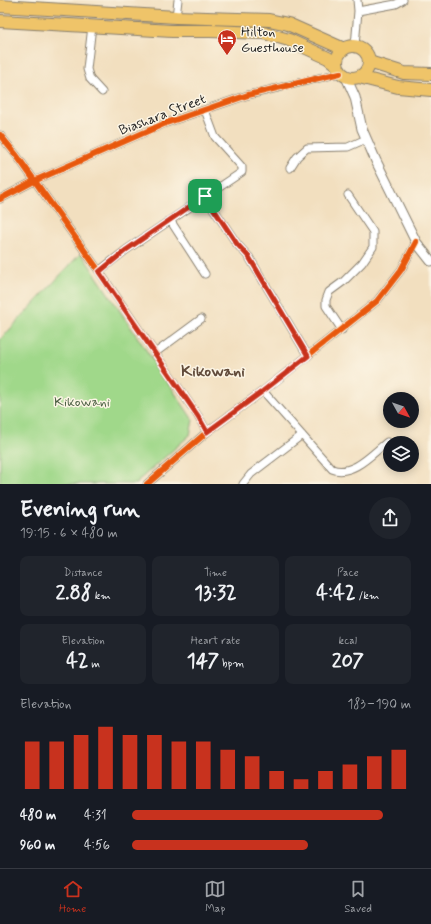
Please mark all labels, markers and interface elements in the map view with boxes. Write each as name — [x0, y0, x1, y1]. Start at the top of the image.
place label: Hilton Guesthouse — [241, 23, 304, 57]
hotel icon: Hilton Guesthouse — [216, 28, 238, 56]
street label: Biashara Street — [116, 90, 208, 140]
pin — [188, 179, 222, 213]
icon: arrive — [194, 185, 216, 207]
district label: Kikowani — [181, 361, 245, 382]
north arrow — [383, 392, 419, 428]
map controls — [383, 392, 419, 472]
park label: Kikowani — [54, 393, 110, 411]
button: layers — [383, 436, 419, 472]
text: Evening run — [20, 496, 140, 524]
button: share — [369, 497, 411, 539]
text: 19:15 · 6 × 480 m — [20, 525, 118, 542]
text: Distance — [64, 566, 103, 580]
text: Time — [204, 566, 227, 580]
text: Pace — [337, 566, 359, 580]
text: 2.88 — [56, 580, 92, 607]
text: 13:32 — [194, 580, 237, 607]
text: 4:42 — [316, 580, 356, 607]
text: km — [92, 589, 111, 603]
text: /km — [356, 589, 379, 603]
text: Elevation — [62, 634, 105, 648]
text: Heart rate — [191, 634, 240, 648]
text: kcal — [339, 634, 357, 648]
text: 42 — [66, 648, 88, 675]
text: 147 — [187, 648, 219, 675]
text: 207 — [332, 648, 364, 675]
text: m — [88, 657, 100, 671]
text: bpm — [219, 657, 244, 671]
text: Elevation — [20, 696, 71, 713]
text: 183–190 m — [348, 696, 411, 713]
text: 480 m — [20, 807, 56, 824]
text: 4:31 — [84, 807, 107, 824]
text: 960 m — [20, 837, 55, 854]
text: 4:56 — [84, 837, 110, 854]
tab: Home — [59, 878, 86, 916]
tab: Map — [204, 878, 226, 916]
tab: Saved — [344, 878, 372, 916]

